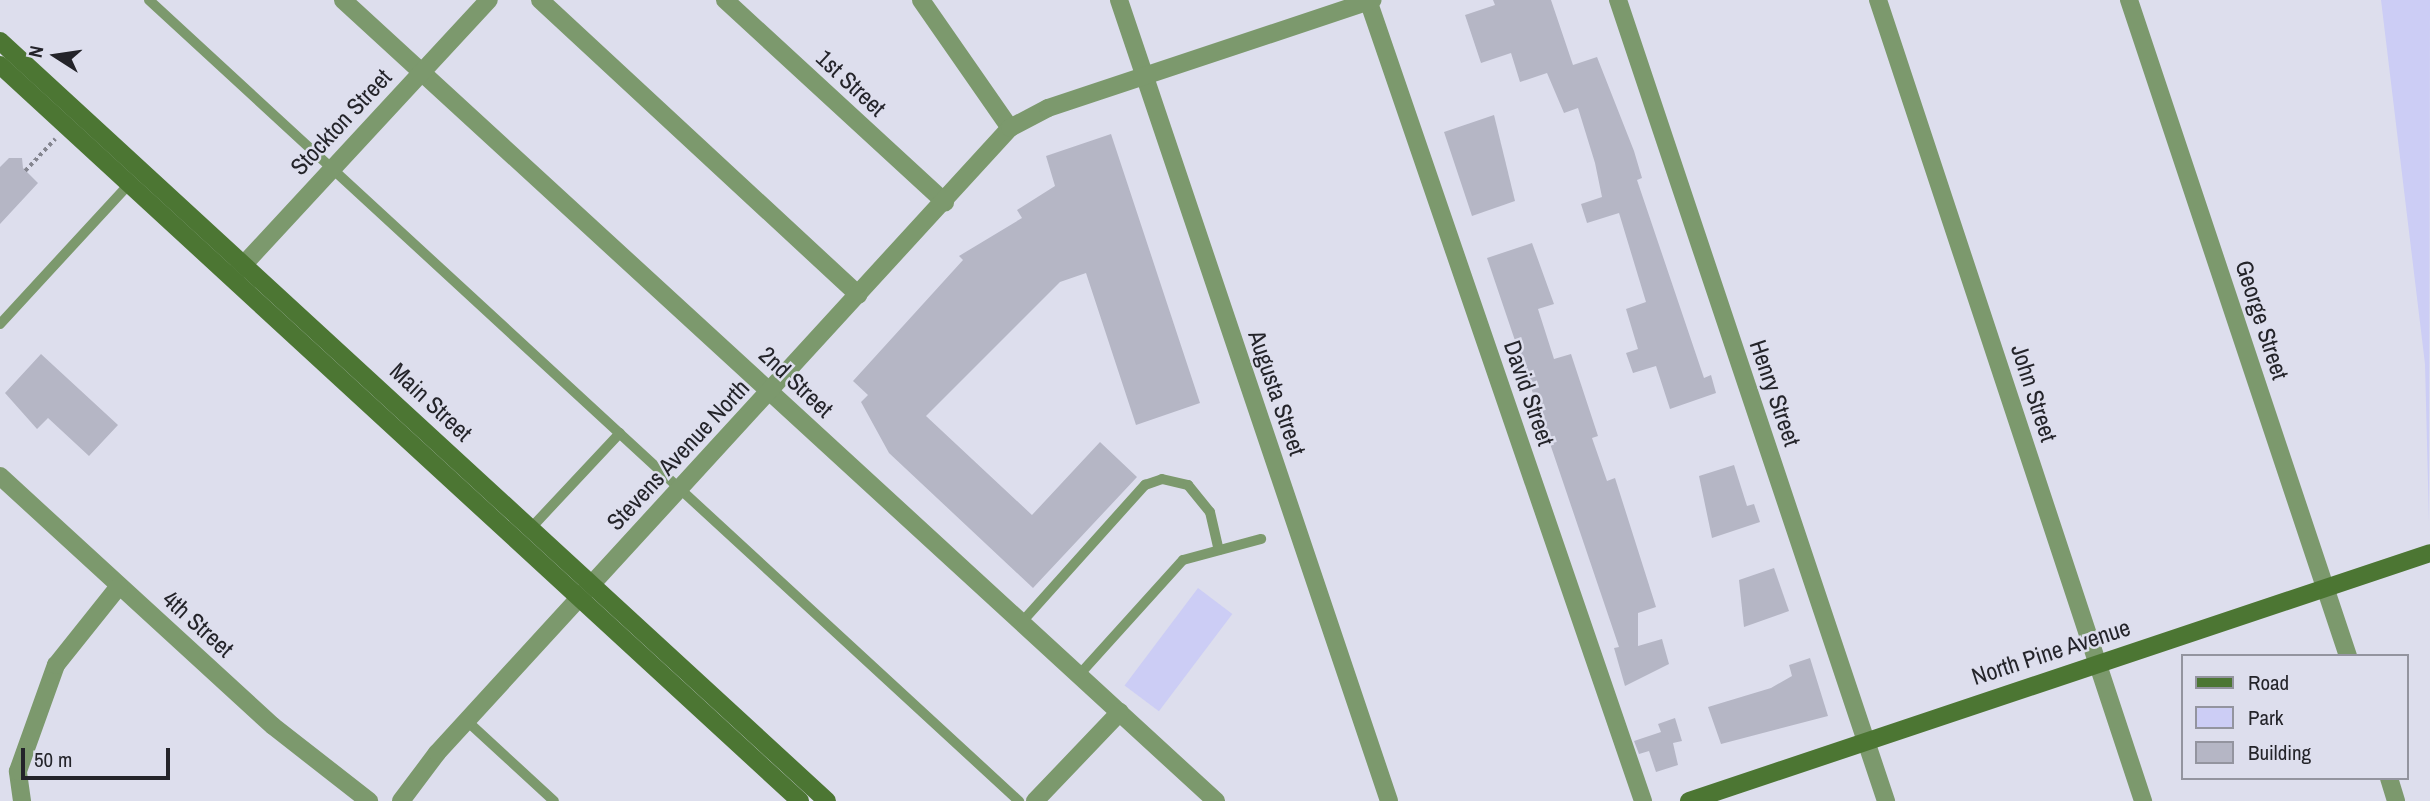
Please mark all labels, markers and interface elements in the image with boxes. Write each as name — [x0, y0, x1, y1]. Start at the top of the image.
north arrow — [21, 21, 91, 91]
text: N — [22, 43, 49, 60]
street label: 1st Street — [810, 44, 892, 122]
street label: Stockton Street — [285, 63, 397, 181]
street label: George Street — [2229, 257, 2295, 383]
street label: Augusta Street — [1242, 327, 1312, 459]
street label: Henry Street — [1743, 336, 1807, 450]
street label: David Street — [1498, 337, 1560, 449]
street label: 2nd Street — [753, 341, 839, 423]
street label: John Street — [2005, 341, 2063, 445]
street label: Main Street — [384, 357, 478, 447]
street label: Stevens Avenue North — [600, 373, 756, 537]
street label: 4th Street — [157, 585, 239, 663]
street label: North Pine Avenue — [1968, 613, 2134, 691]
legend — [2182, 654, 2409, 780]
text: Road — [2248, 668, 2289, 697]
text: Park — [2248, 703, 2283, 732]
scale bar — [24, 734, 173, 778]
text: Building — [2248, 738, 2311, 767]
text: 50 m — [34, 745, 72, 774]

